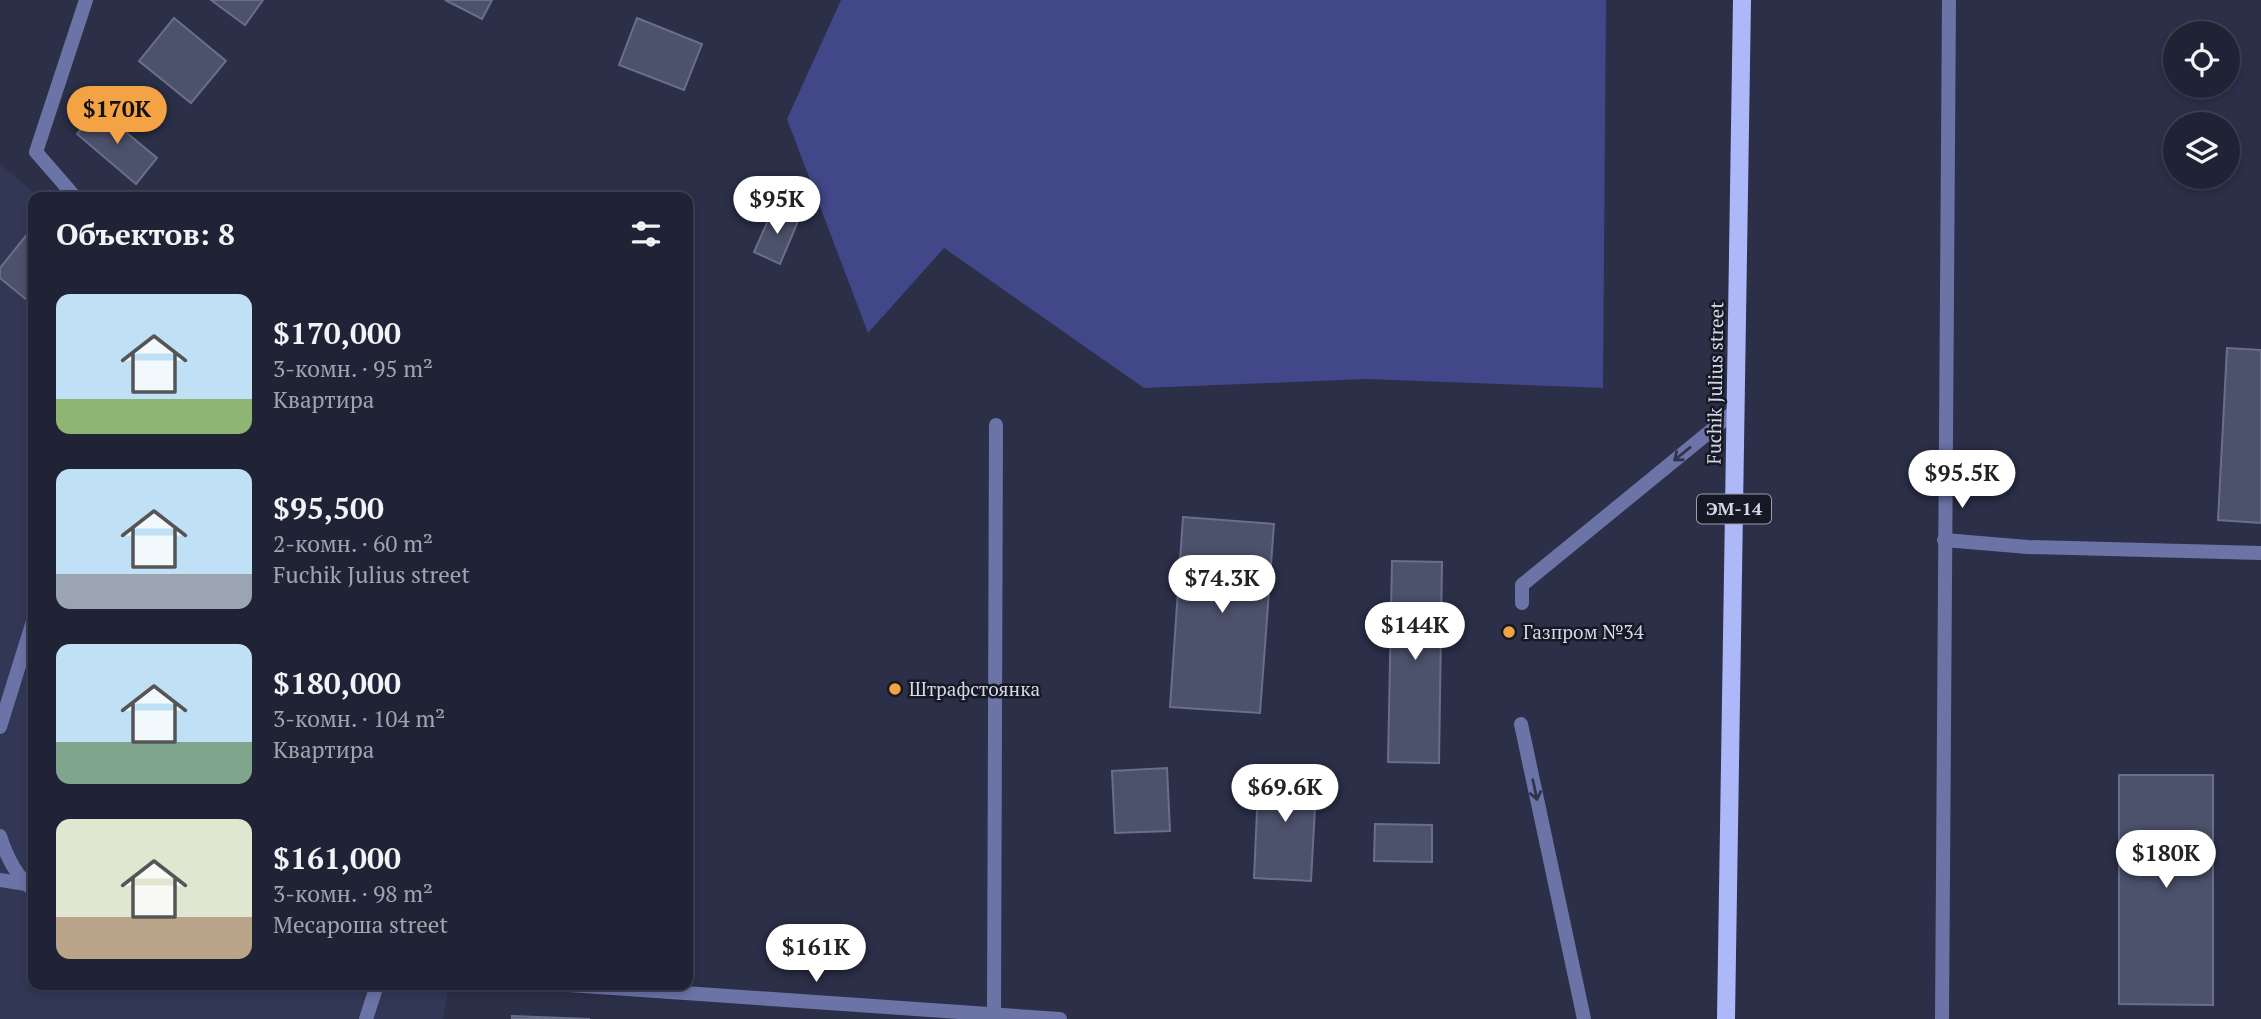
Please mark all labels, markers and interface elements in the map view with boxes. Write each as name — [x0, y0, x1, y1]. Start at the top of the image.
map controls — [2163, 21, 2240, 189]
button: locate — [2163, 21, 2240, 98]
pin: $170K — [68, 86, 166, 146]
text: $170K — [83, 93, 151, 124]
button: layers — [2163, 112, 2240, 189]
pin: $95K — [736, 176, 818, 236]
text: $95K — [749, 183, 805, 214]
text: Объектов: 8 — [56, 214, 235, 254]
icon: filters — [627, 215, 665, 253]
street label: Fuchik Julius street — [1701, 301, 1728, 465]
text: $170,000 — [273, 313, 401, 353]
icon: home — [112, 322, 196, 406]
text: 3-комн. · 95 m² — [273, 353, 433, 384]
text: Квартира — [273, 384, 374, 415]
one-way arrow — [1674, 446, 1692, 462]
pin: $95.5K — [1905, 450, 2019, 510]
text: $95.5K — [1924, 457, 2000, 488]
text: $95,500 — [273, 488, 384, 528]
road number: ЭМ-14 — [1697, 494, 1771, 524]
icon: home — [112, 497, 196, 581]
text: 2-комн. · 60 m² — [273, 528, 433, 559]
pin: $74.3K — [1165, 556, 1279, 615]
text: Fuchik Julius street — [273, 559, 470, 590]
text: $74.3K — [1184, 562, 1260, 593]
pin: $144K — [1366, 602, 1464, 662]
text: $144K — [1381, 609, 1449, 640]
place label: Газпром №34 — [1523, 619, 1645, 644]
marker: Газпром №34 — [1501, 624, 1517, 640]
text: $180,000 — [273, 663, 401, 703]
icon: home — [112, 672, 196, 756]
place label: Штрафстоянка — [909, 676, 1040, 701]
marker: Штрафстоянка — [887, 681, 903, 697]
text: 3-комн. · 104 m² — [273, 703, 445, 734]
text: Квартира — [273, 734, 374, 765]
pin: $69.6K — [1228, 764, 1342, 824]
text: $69.6K — [1247, 771, 1323, 802]
one-way arrow — [1529, 778, 1542, 801]
pin: $180K — [2117, 830, 2215, 890]
text: $180K — [2132, 837, 2200, 868]
text: $161,000 — [273, 838, 401, 878]
icon: home — [112, 847, 196, 931]
text: 3-комн. · 98 m² — [273, 878, 433, 909]
text: Месароша street — [273, 909, 448, 940]
pin: $161K — [767, 925, 865, 984]
text: $161K — [782, 931, 850, 962]

